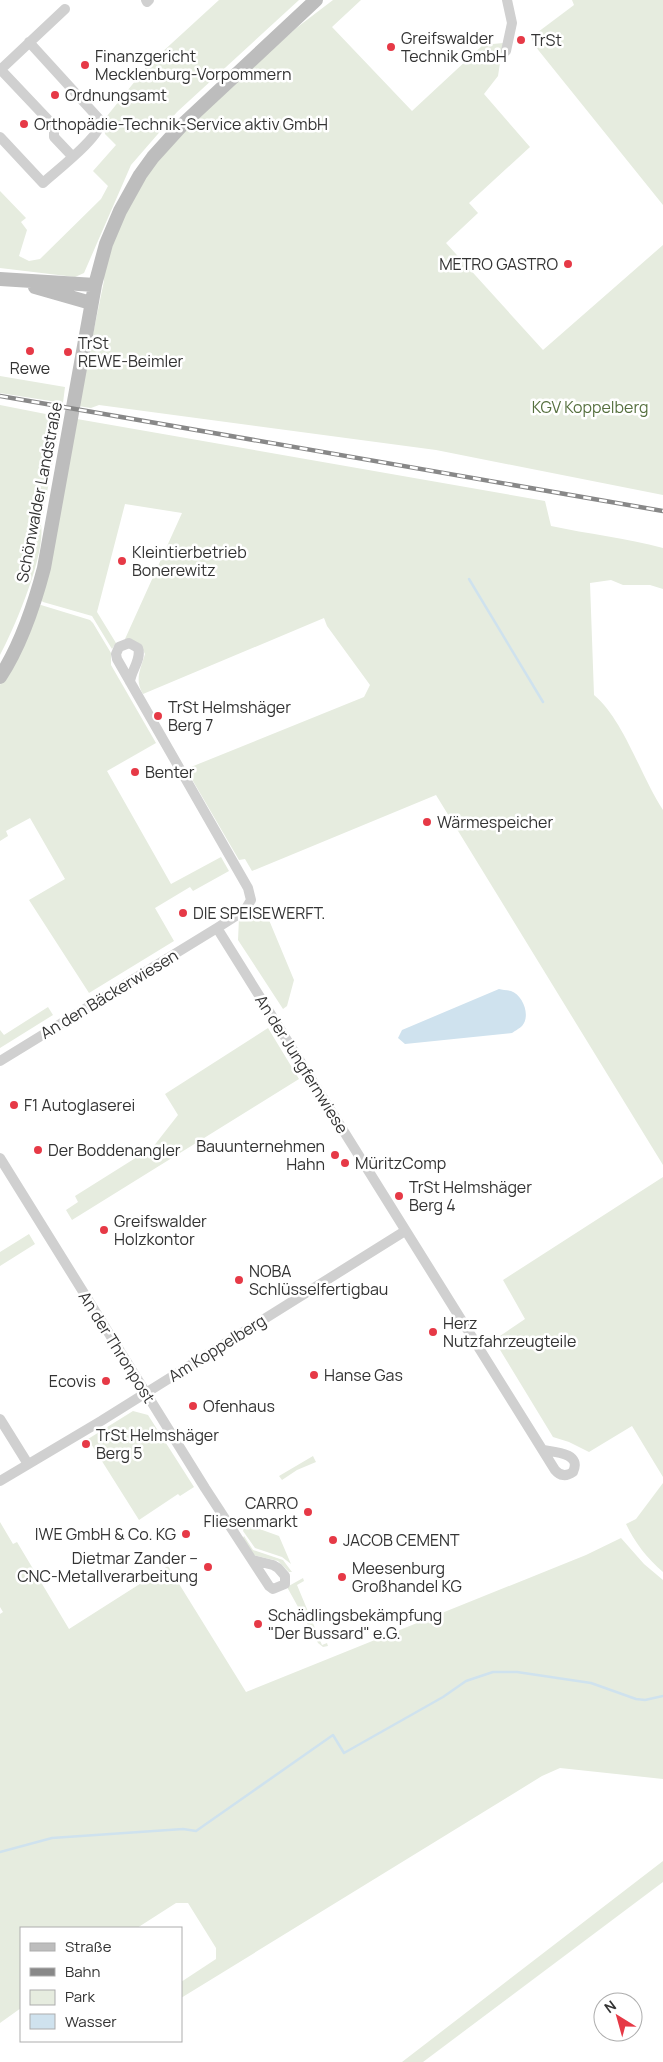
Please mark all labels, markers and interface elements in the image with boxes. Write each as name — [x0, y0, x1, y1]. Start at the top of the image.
place label: Greifswalder Technik GmbH — [401, 27, 507, 67]
place label: TrSt — [531, 29, 562, 51]
marker: TrSt — [515, 34, 527, 46]
marker: Greifswalder Technik GmbH — [385, 41, 397, 53]
place label: Finanzgericht Mecklenburg-Vorpommern — [95, 45, 291, 85]
marker: Finanzgericht Mecklenburg-Vorpommern — [79, 59, 91, 71]
place label: Ordnungsamt — [65, 84, 167, 106]
marker: Ordnungsamt — [49, 89, 61, 101]
place label: Orthopädie-Technik-Service aktiv GmbH — [34, 113, 328, 135]
marker: Orthopädie-Technik-Service aktiv GmbH — [18, 118, 30, 130]
place label: METRO GASTRO — [439, 253, 558, 275]
marker: METRO GASTRO — [562, 258, 574, 270]
place label: TrSt REWE-Beimler — [78, 332, 184, 372]
marker: Rewe — [24, 345, 36, 357]
marker: TrSt REWE-Beimler — [62, 346, 74, 358]
place label: Rewe — [10, 357, 50, 379]
park label: KGV Koppelberg — [532, 396, 648, 418]
street label: Schönwalder Landstraße — [11, 400, 67, 584]
place label: Kleintierbetrieb Bonerewitz — [132, 541, 247, 581]
marker: Kleintierbetrieb Bonerewitz — [116, 555, 128, 567]
place label: TrSt Helmshäger Berg 7 — [168, 696, 291, 736]
marker: TrSt Helmshäger Berg 7 — [152, 710, 164, 722]
place label: Benter — [145, 761, 195, 783]
marker: Benter — [129, 766, 141, 778]
place label: Wärmespeicher — [437, 811, 553, 833]
marker: Wärmespeicher — [421, 816, 433, 828]
place label: DIE SPEISEWERFT. — [193, 902, 325, 924]
marker: DIE SPEISEWERFT. — [177, 907, 189, 919]
street label: An den Bäckerwiesen — [36, 944, 182, 1044]
street label: An der Jungfernwiese — [250, 990, 354, 1138]
place label: F1 Autoglaserei — [24, 1094, 135, 1116]
marker: F1 Autoglaserei — [8, 1099, 20, 1111]
place label: Bauunternehmen Hahn — [196, 1135, 325, 1175]
place label: Der Boddenangler — [48, 1139, 181, 1161]
marker: Der Boddenangler — [32, 1144, 44, 1156]
marker: Bauunternehmen Hahn — [329, 1149, 341, 1161]
place label: MüritzComp — [355, 1152, 446, 1174]
marker: MüritzComp — [339, 1157, 351, 1169]
place label: TrSt Helmshäger Berg 4 — [409, 1176, 532, 1216]
marker: TrSt Helmshäger Berg 4 — [393, 1190, 405, 1202]
place label: Greifswalder Holzkontor — [114, 1210, 207, 1250]
marker: Greifswalder Holzkontor — [98, 1224, 110, 1236]
place label: NOBA Schlüsselfertigbau — [249, 1260, 388, 1300]
marker: NOBA Schlüsselfertigbau — [233, 1274, 245, 1286]
street label: An der Thronpost — [74, 1287, 160, 1407]
street label: Am Koppelberg — [164, 1309, 270, 1387]
place label: Herz Nutzfahrzeugteile — [443, 1312, 576, 1352]
marker: Herz Nutzfahrzeugteile — [427, 1326, 439, 1338]
place label: Hanse Gas — [324, 1364, 403, 1386]
marker: Hanse Gas — [308, 1369, 320, 1381]
place label: Ecovis — [49, 1370, 96, 1392]
marker: Ecovis — [100, 1375, 112, 1387]
place label: Ofenhaus — [203, 1395, 275, 1417]
marker: Ofenhaus — [187, 1400, 199, 1412]
place label: TrSt Helmshäger Berg 5 — [96, 1424, 219, 1464]
marker: TrSt Helmshäger Berg 5 — [80, 1438, 92, 1450]
place label: CARRO Fliesenmarkt — [204, 1492, 298, 1532]
marker: CARRO Fliesenmarkt — [302, 1506, 314, 1518]
place label: IWE GmbH & Co. KG — [35, 1523, 176, 1545]
marker: IWE GmbH & Co. KG — [180, 1528, 192, 1540]
place label: JACOB CEMENT — [343, 1529, 460, 1551]
marker: JACOB CEMENT — [327, 1534, 339, 1546]
place label: Dietmar Zander – CNC-Metallverarbeitung — [17, 1547, 198, 1587]
place label: Meesenburg Großhandel KG — [352, 1557, 462, 1597]
marker: Dietmar Zander – CNC-Metallverarbeitung — [202, 1561, 214, 1573]
marker: Meesenburg Großhandel KG — [336, 1571, 348, 1583]
place label: Schädlingsbekämpfung "Der Bussard" e.G. — [268, 1604, 442, 1644]
marker: Schädlingsbekämpfung "Der Bussard" e.G. — [252, 1618, 264, 1630]
legend — [20, 1927, 182, 2042]
text: Straße — [65, 1936, 112, 1957]
text: Bahn — [65, 1961, 100, 1982]
text: Park — [65, 1986, 95, 2007]
north arrow — [593, 1992, 643, 2042]
text: N — [600, 1996, 620, 2017]
text: Wasser — [65, 2011, 117, 2032]

